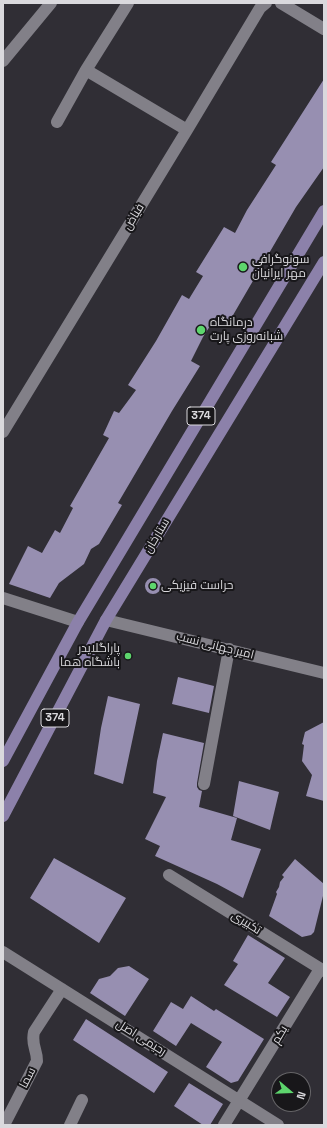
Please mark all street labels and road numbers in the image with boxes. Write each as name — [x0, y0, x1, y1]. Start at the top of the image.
street label: فیاض — [120, 201, 148, 233]
road number: 374 — [187, 407, 215, 425]
street label: ستارخان — [141, 516, 173, 556]
street label: امیر جهانی نسب — [175, 629, 255, 663]
road number: 374 — [41, 709, 69, 727]
street label: تکبیری — [228, 908, 264, 938]
street label: رحیمی اصل — [113, 1017, 169, 1059]
street label: یکم — [269, 1023, 291, 1047]
street label: سما — [17, 1065, 39, 1091]

